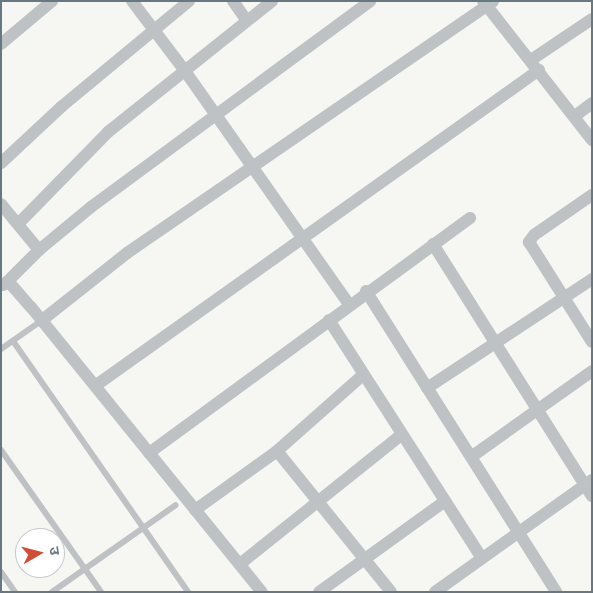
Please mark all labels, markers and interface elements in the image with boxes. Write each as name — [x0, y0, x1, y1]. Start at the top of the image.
north arrow — [15, 528, 65, 578]
text: उ — [45, 546, 63, 556]

